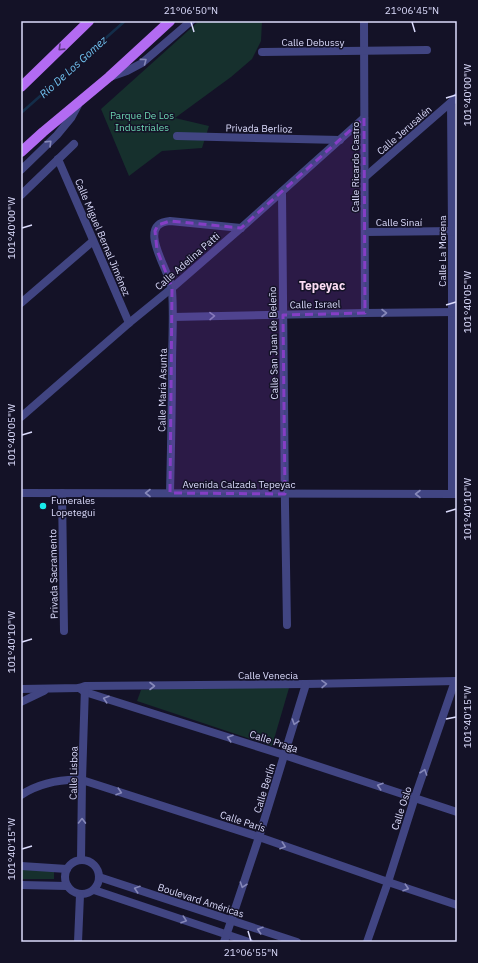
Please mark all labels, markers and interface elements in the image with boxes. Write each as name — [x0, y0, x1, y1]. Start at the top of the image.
text: 21°06'50"N — [164, 4, 218, 17]
text: 21°06'45"N — [385, 4, 439, 17]
water label: Rio De Los Gomez — [36, 32, 110, 101]
street label: Calle Debussy — [282, 36, 344, 49]
one-way arrow — [59, 43, 66, 50]
one-way arrow — [139, 59, 146, 66]
text: 101°40'00"W — [461, 64, 474, 126]
street label: Calle Jerusalén — [374, 103, 435, 158]
park label: Parque De Los Industriales — [110, 109, 174, 134]
street label: Privada Berlioz — [225, 121, 293, 136]
street label: Calle Ricardo Castro — [349, 121, 362, 212]
one-way arrow — [44, 140, 52, 148]
street label: Calle Miguel Bernal Jiménez — [72, 177, 133, 298]
text: 101°40'00"W — [5, 197, 18, 259]
street label: Calle La Morena — [436, 215, 449, 287]
street label: Calle Sinaí — [376, 216, 423, 229]
street label: Calle Adelina Patti — [152, 230, 222, 293]
text: 101°40'05"W — [461, 271, 474, 333]
district label: Tepeyac — [299, 278, 345, 293]
street label: Calle San Juan de Beleño — [266, 286, 281, 400]
street label: Calle Israel — [289, 298, 341, 311]
one-way arrow — [381, 309, 387, 317]
one-way arrow — [209, 312, 215, 321]
street label: Calle María Asunta — [155, 347, 170, 432]
text: 101°40'05"W — [5, 404, 18, 466]
street label: Avenida Calzada Tepeyac — [183, 478, 296, 491]
text: 101°40'10"W — [461, 478, 474, 540]
one-way arrow — [145, 489, 151, 497]
one-way arrow — [415, 490, 421, 498]
place label: Funerales Lopetegui — [51, 494, 95, 519]
marker: Funerales Lopetegui — [38, 501, 48, 511]
street label: Privada Sacramento — [46, 529, 61, 619]
text: 101°40'10"W — [5, 611, 18, 673]
street label: Calle Venecia — [238, 669, 299, 682]
one-way arrow — [321, 680, 327, 688]
one-way arrow — [149, 682, 155, 690]
text: 101°40'15"W — [461, 686, 474, 748]
one-way arrow — [103, 695, 110, 703]
one-way arrow — [291, 718, 300, 725]
street label: Calle Praga — [248, 728, 300, 756]
one-way arrow — [227, 734, 234, 743]
street label: Calle Lisboa — [67, 745, 80, 800]
street label: Calle Berlín — [251, 762, 278, 815]
one-way arrow — [419, 769, 427, 776]
one-way arrow — [377, 782, 384, 791]
street label: Calle Oslo — [388, 784, 415, 832]
one-way arrow — [116, 787, 123, 795]
street label: Calle París — [218, 808, 267, 835]
text: 101°40'15"W — [5, 818, 18, 880]
one-way arrow — [78, 818, 86, 824]
one-way arrow — [279, 841, 286, 849]
street label: Boulevard Américas — [156, 880, 246, 921]
one-way arrow — [239, 882, 248, 889]
one-way arrow — [402, 883, 409, 892]
one-way arrow — [133, 885, 140, 894]
one-way arrow — [181, 916, 188, 924]
one-way arrow — [257, 926, 264, 935]
text: 21°06'55"N — [224, 946, 278, 959]

